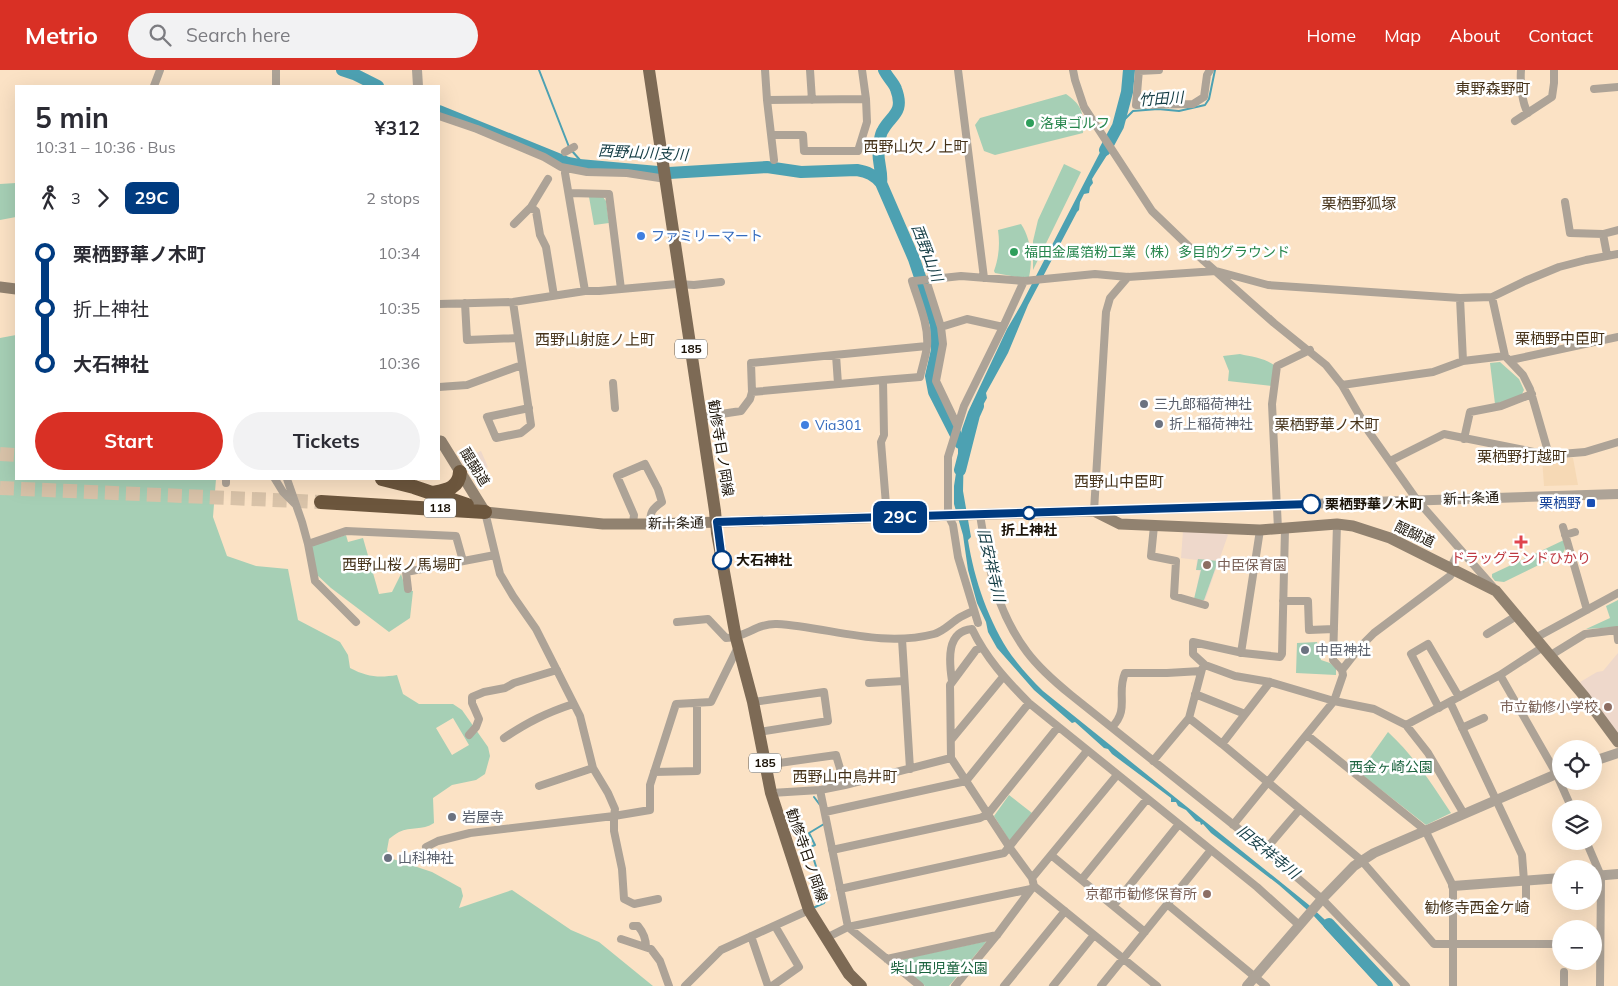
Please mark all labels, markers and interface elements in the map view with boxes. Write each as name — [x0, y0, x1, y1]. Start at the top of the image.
search box — [128, 13, 478, 58]
text: Metrio — [25, 20, 98, 50]
icon: search — [146, 21, 174, 49]
text: Search here — [186, 23, 290, 47]
text: Home — [1306, 24, 1356, 47]
text: Map — [1384, 24, 1421, 47]
text: About — [1449, 24, 1500, 47]
text: Contact — [1528, 24, 1593, 47]
district label: 東野森野町 — [1455, 79, 1531, 98]
water label: 竹田川 — [1138, 87, 1186, 110]
text: 5 min — [35, 100, 109, 135]
place label: 洛東ゴルフ — [1040, 114, 1110, 132]
text: ¥312 — [374, 116, 420, 140]
marker: 洛東ゴルフ — [1024, 117, 1036, 129]
text: 10:31 – 10:36 · Bus — [35, 137, 176, 157]
district label: 西野山欠ノ上町 — [863, 137, 969, 156]
water label: 西野山川支川 — [598, 141, 690, 164]
icon: walk — [35, 184, 63, 212]
icon: forward — [89, 184, 117, 212]
text: 29C — [135, 186, 169, 209]
text: 3 — [71, 188, 81, 208]
text: 2 stops — [366, 188, 420, 208]
district label: 栗栖野狐塚 — [1321, 194, 1397, 213]
water label: 西野山川 — [908, 221, 948, 286]
place label: ファミリーマート — [651, 227, 763, 245]
marker: ファミリーマート — [635, 230, 647, 242]
text: 栗栖野華ノ木町 — [73, 242, 206, 266]
text: 10:34 — [378, 243, 420, 263]
place label: 福田金属箔粉工業（株）多目的グラウンド — [1024, 243, 1290, 261]
marker: 福田金属箔粉工業（株）多目的グラウンド — [1008, 246, 1020, 258]
text: 折上神社 — [73, 297, 149, 321]
text: 10:35 — [378, 298, 420, 318]
district label: 栗栖野中臣町 — [1515, 329, 1605, 348]
district label: 西野山射庭ノ上町 — [535, 330, 655, 349]
road number: 185 — [675, 340, 707, 358]
text: 大石神社 — [73, 352, 149, 376]
text: 10:36 — [378, 353, 420, 373]
place label: 三九郎稲荷神社 — [1154, 395, 1252, 413]
street label: 勧修寺日ノ岡線 — [704, 398, 738, 498]
marker: 三九郎稲荷神社 — [1138, 398, 1150, 410]
button: Start — [35, 412, 223, 470]
button: Tickets — [233, 412, 420, 470]
place label: 折上稲荷神社 — [1169, 415, 1253, 433]
district label: 栗栖野華ノ木町 — [1274, 415, 1380, 434]
place label: Via301 — [815, 416, 862, 434]
marker: 折上稲荷神社 — [1153, 418, 1165, 430]
marker: Via301 — [799, 419, 811, 431]
street label: 醍醐道 — [456, 444, 494, 490]
district label: 栗栖野打越町 — [1477, 447, 1567, 466]
district label: 西野山中臣町 — [1074, 472, 1164, 491]
street label: 新十条通 — [1443, 488, 1499, 508]
marker: 栗栖野華ノ木町 — [1301, 494, 1321, 514]
place label: 栗栖野 — [1539, 494, 1581, 512]
place label: 栗栖野華ノ木町 — [1325, 495, 1423, 513]
marker: 栗栖野 — [1585, 497, 1597, 509]
road number: 118 — [424, 498, 456, 518]
line badge: 29C — [871, 501, 929, 533]
text: 29C — [883, 505, 917, 528]
marker: 折上神社 — [1022, 506, 1036, 520]
street label: 新十条通 — [648, 514, 704, 532]
street label: 醍醐道 — [1392, 517, 1438, 551]
place label: 折上神社 — [1001, 521, 1057, 539]
water label: 旧安祥寺川 — [974, 526, 1010, 606]
marker: ドラッグランドひかり — [1515, 536, 1527, 548]
place label: ドラッグランドひかり — [1451, 549, 1591, 567]
marker: 大石神社 — [712, 550, 732, 570]
place label: 大石神社 — [736, 551, 792, 569]
district label: 西野山桜ノ馬場町 — [342, 555, 462, 574]
place label: 中臣保育園 — [1217, 556, 1287, 574]
marker: 中臣保育園 — [1201, 559, 1213, 571]
place label: 中臣神社 — [1315, 641, 1371, 659]
marker: 中臣神社 — [1299, 644, 1311, 656]
place label: 市立勧修小学校 — [1500, 698, 1598, 716]
marker: 市立勧修小学校 — [1602, 701, 1614, 713]
map controls — [1552, 740, 1602, 970]
button: locate — [1552, 740, 1602, 790]
road number: 185 — [749, 754, 781, 772]
park label: 西金ヶ崎公園 — [1349, 758, 1433, 776]
district label: 西野山中鳥井町 — [792, 767, 898, 786]
button: layers — [1552, 800, 1602, 850]
street label: 勧修寺日ノ岡線 — [783, 806, 831, 904]
place label: 岩屋寺 — [462, 808, 504, 826]
marker: 岩屋寺 — [446, 811, 458, 823]
water label: 旧安祥寺川 — [1233, 821, 1305, 884]
place label: 山科神社 — [398, 849, 454, 867]
marker: 山科神社 — [382, 852, 394, 864]
button: + — [1552, 860, 1602, 910]
place label: 京都市勧修保育所 — [1085, 885, 1197, 903]
marker: 京都市勧修保育所 — [1201, 888, 1213, 900]
district label: 勧修寺西金ケ崎 — [1424, 898, 1530, 917]
button: − — [1552, 920, 1602, 970]
park label: 柴山西児童公園 — [890, 959, 988, 977]

